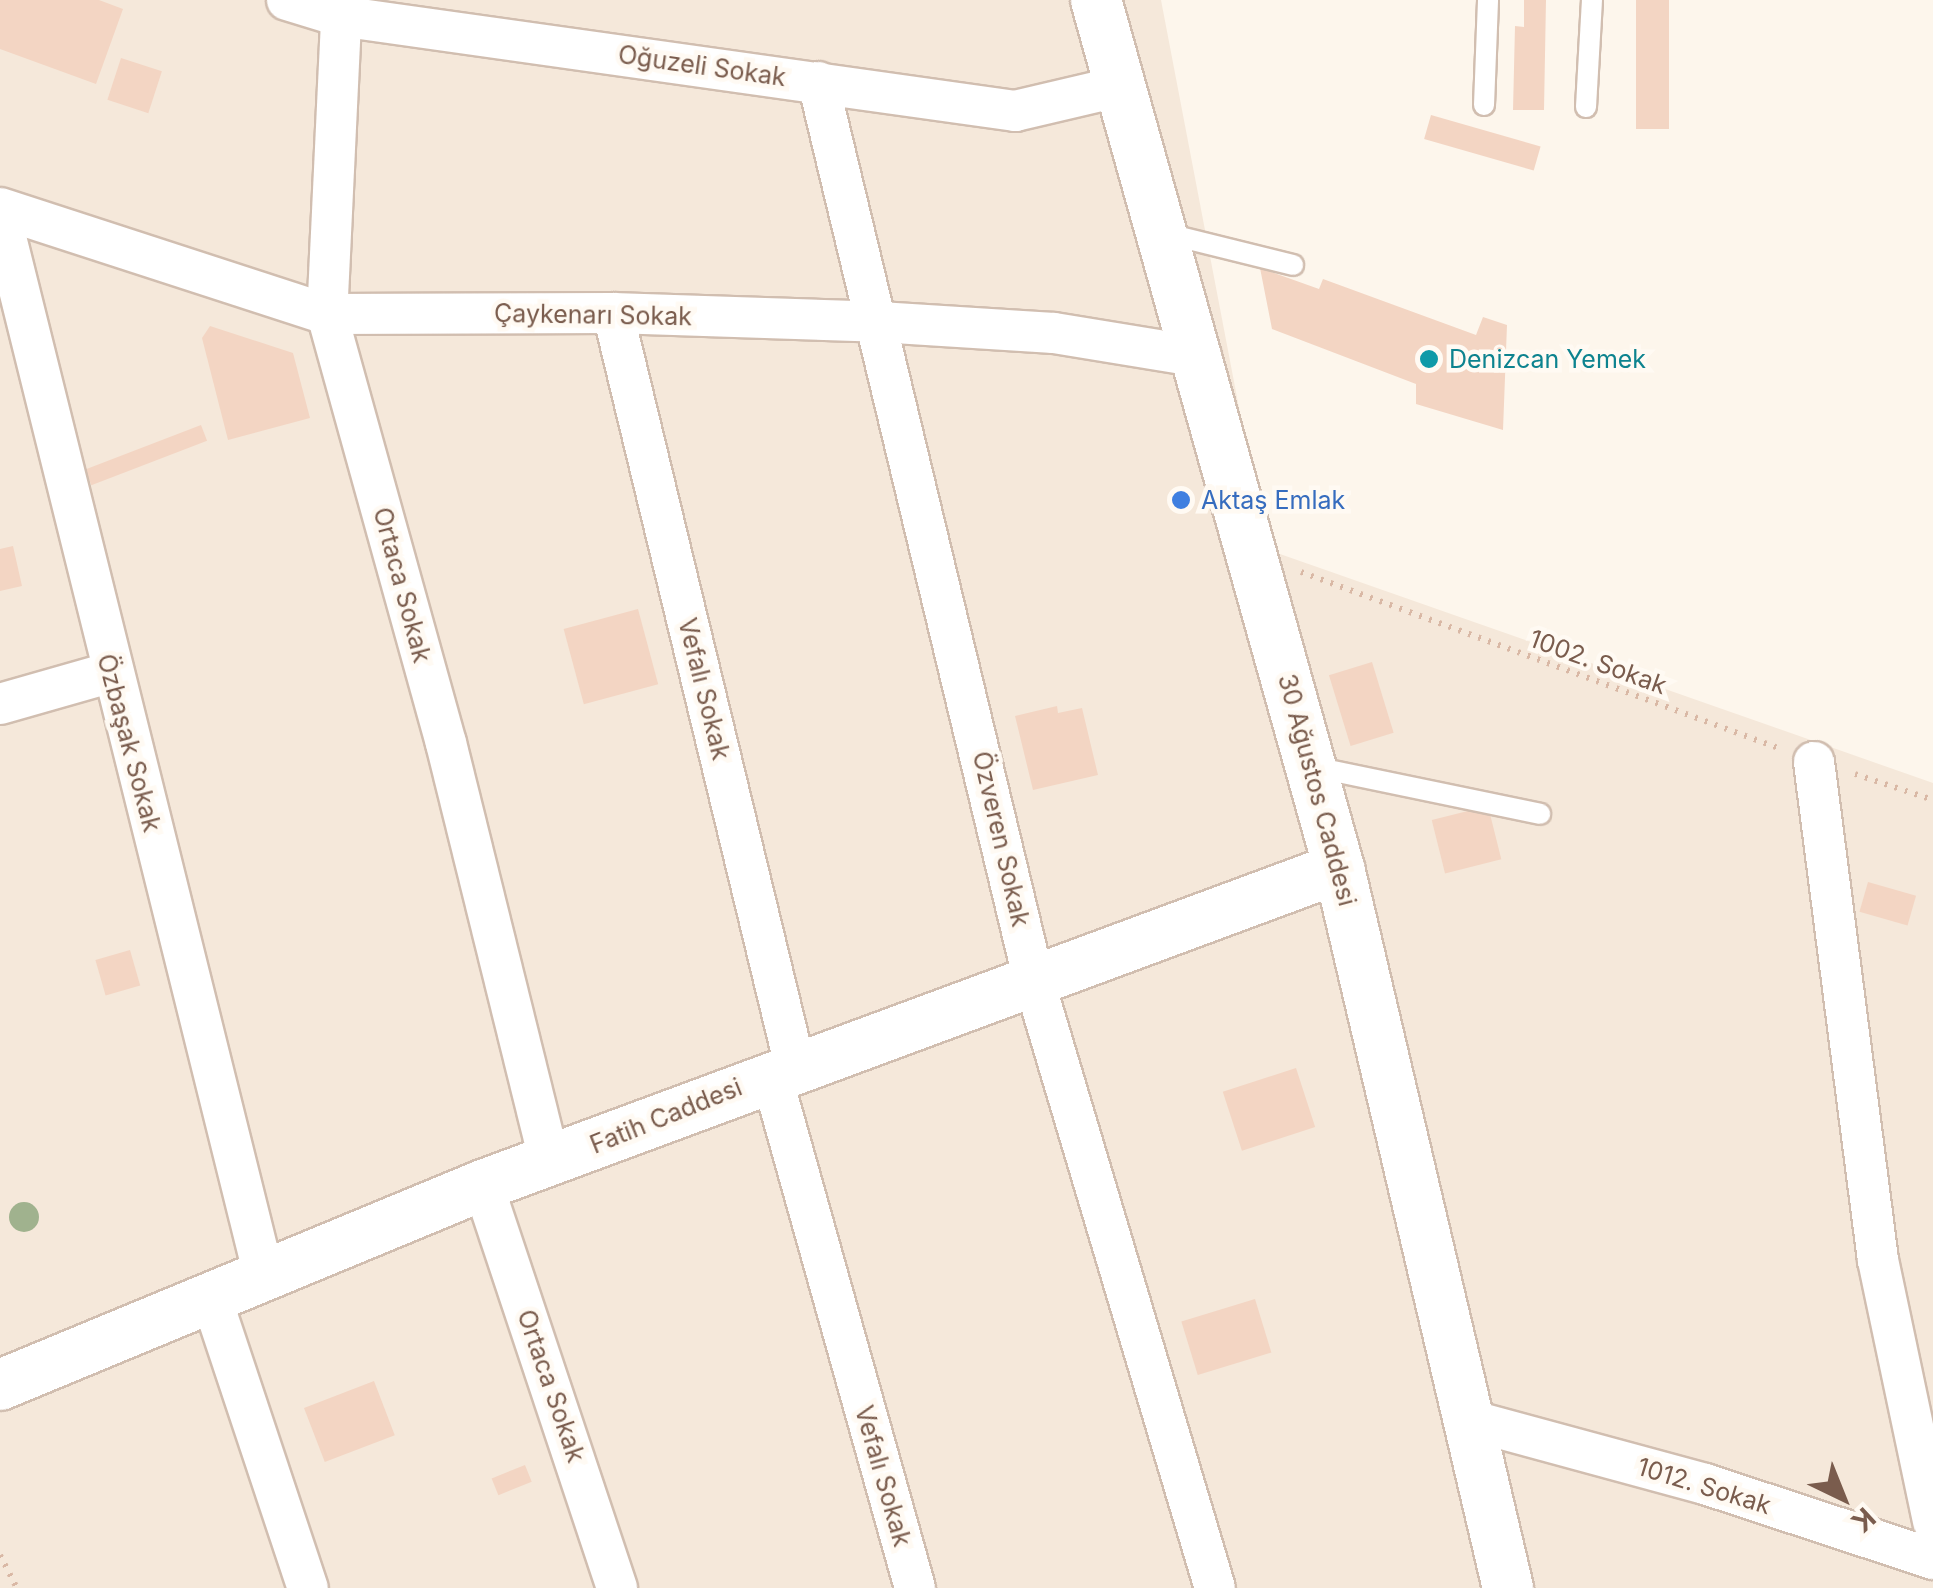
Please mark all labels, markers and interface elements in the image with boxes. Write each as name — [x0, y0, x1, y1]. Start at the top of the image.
street label: Oğuzeli Sokak — [616, 39, 788, 93]
street label: Çaykenarı Sokak — [494, 298, 692, 332]
place label: Denizcan Yemek — [1449, 344, 1646, 374]
marker: Denizcan Yemek — [1418, 348, 1440, 370]
place label: Aktaş Emlak — [1201, 485, 1345, 515]
marker: Aktaş Emlak — [1170, 489, 1192, 511]
street label: Ortaca Sokak — [367, 504, 437, 666]
street label: Vefalı Sokak — [672, 615, 736, 763]
street label: 1002. Sokak — [1525, 623, 1671, 701]
street label: Özbaşak Sokak — [91, 651, 167, 835]
street label: 30 Ağustos Caddesi — [1272, 671, 1362, 909]
street label: Özveren Sokak — [966, 748, 1036, 930]
street label: Fatih Caddesi — [586, 1072, 746, 1160]
street label: Ortaca Sokak — [511, 1306, 591, 1466]
street label: Vefalı Sokak — [849, 1402, 917, 1550]
north arrow — [1793, 1448, 1893, 1548]
street label: 1012. Sokak — [1634, 1451, 1774, 1521]
text: K — [1845, 1501, 1882, 1539]

